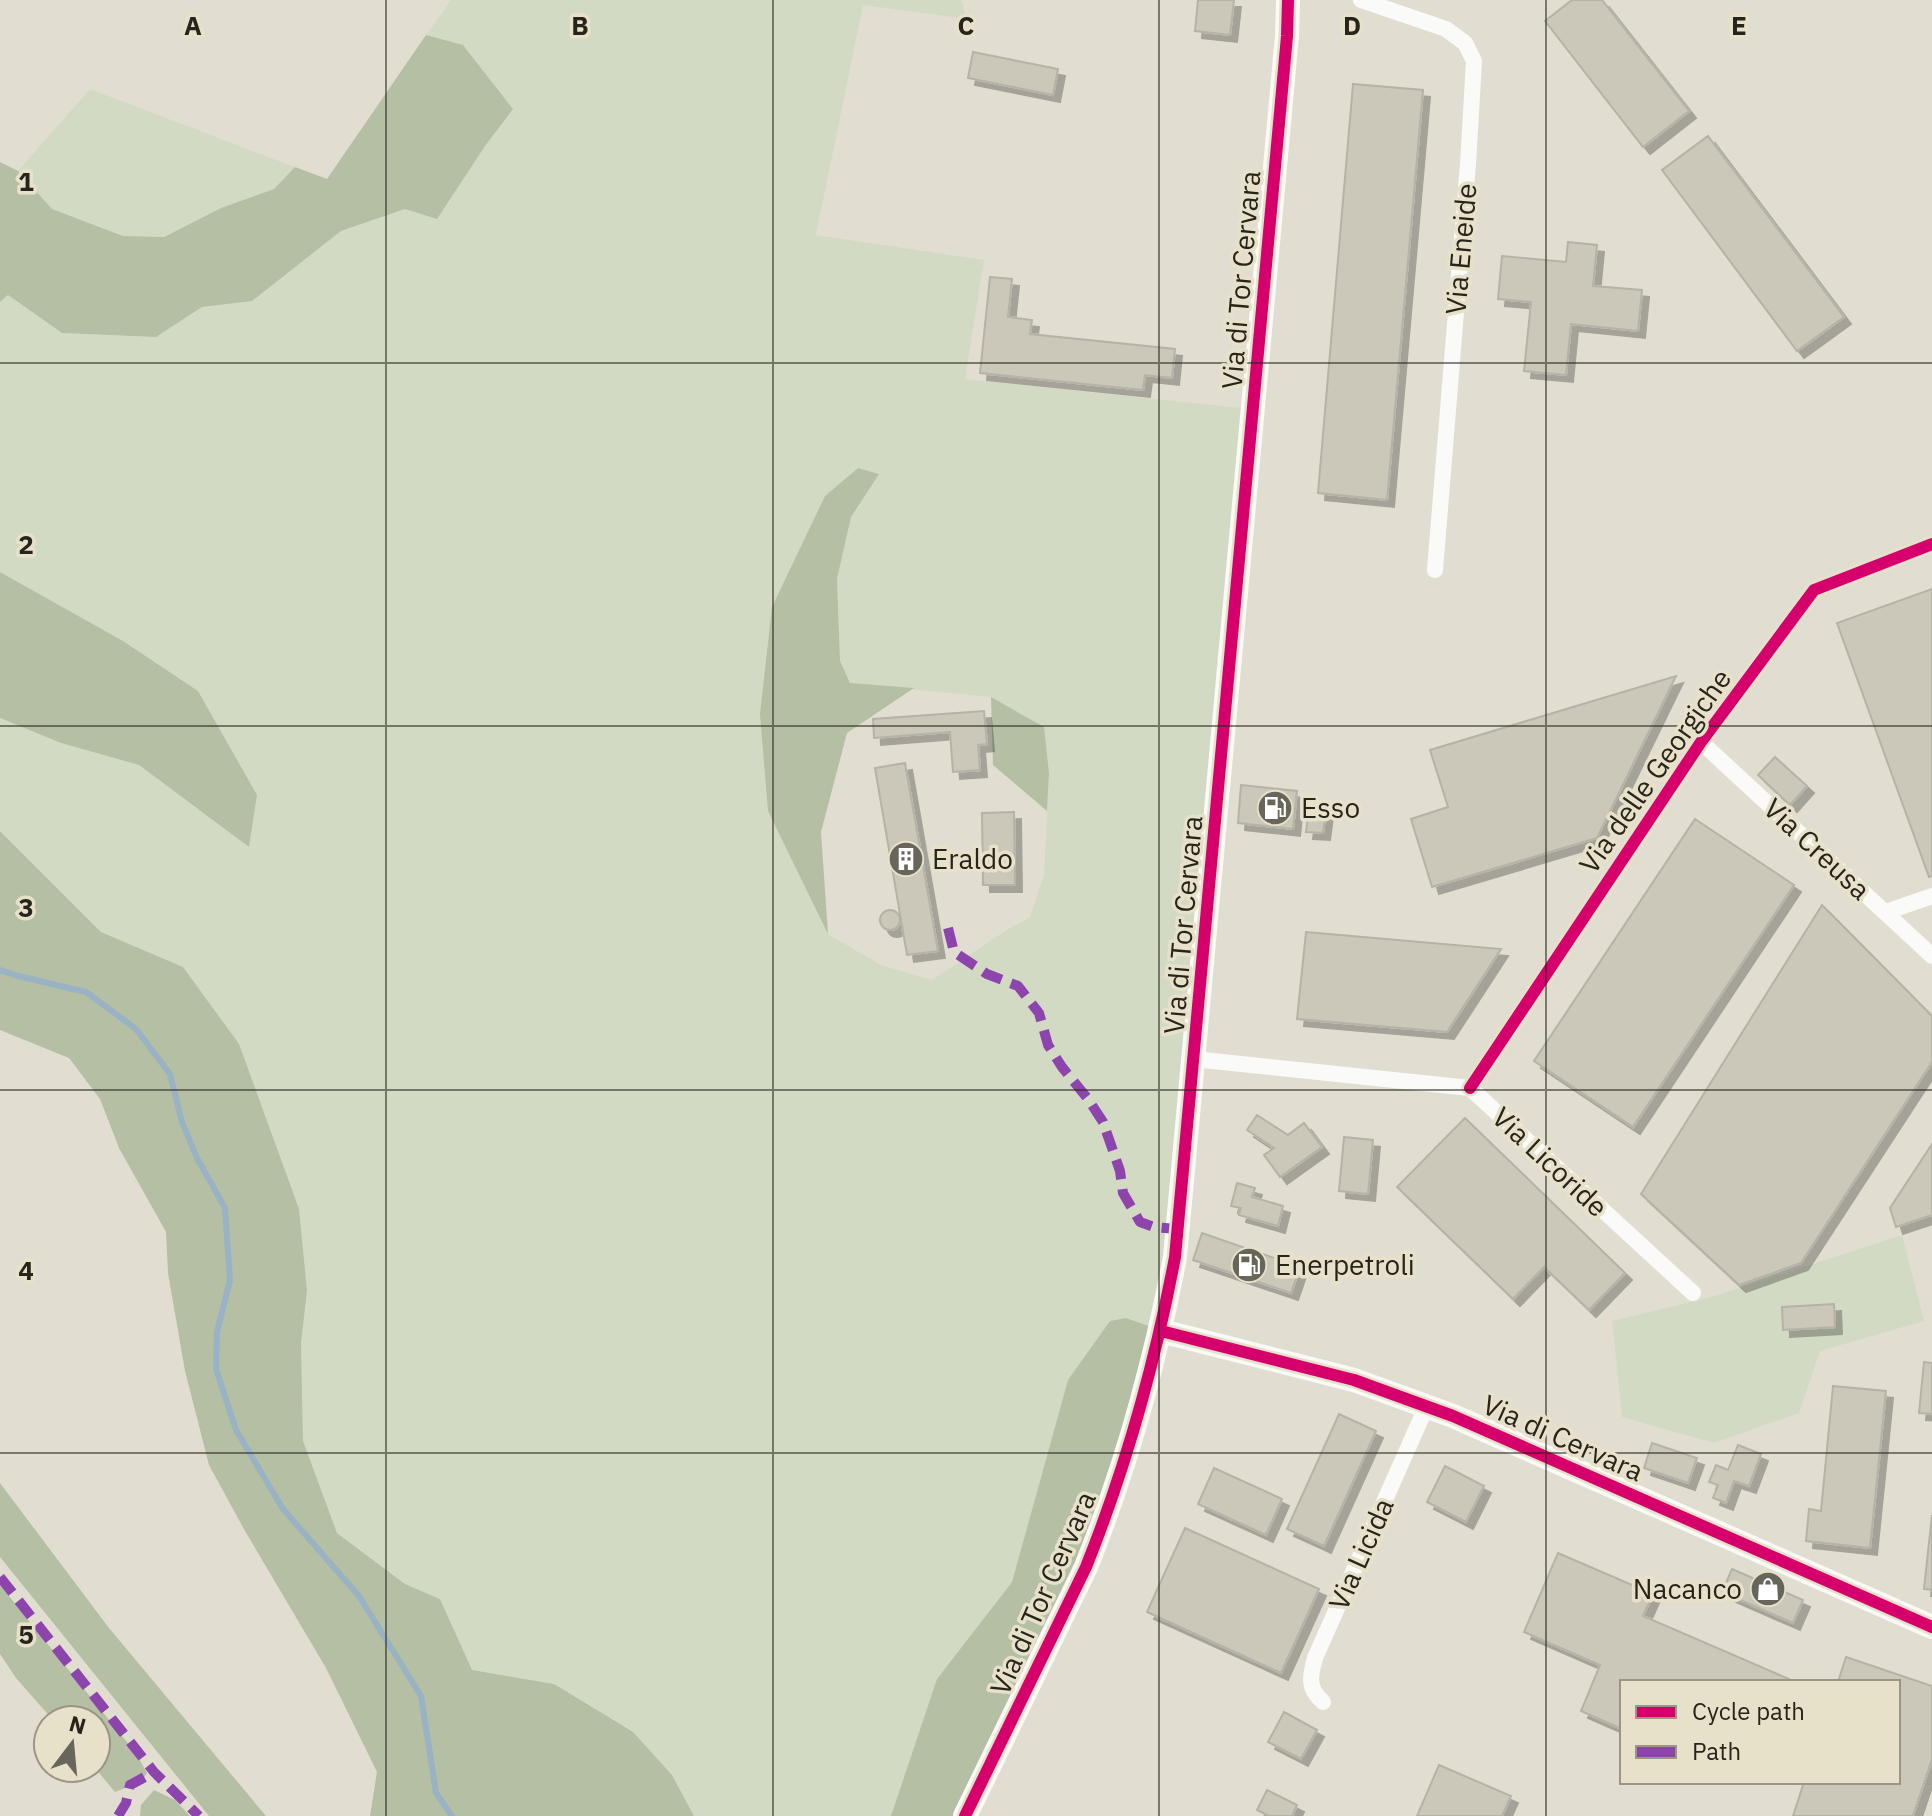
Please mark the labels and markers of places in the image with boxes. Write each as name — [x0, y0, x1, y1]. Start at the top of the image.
fuel station icon: Esso — [1256, 789, 1294, 827]
place label: Esso — [1301, 789, 1360, 826]
building icon: Eraldo — [887, 840, 925, 878]
place label: Eraldo — [932, 840, 1013, 877]
fuel station icon: Enerpetroli — [1230, 1246, 1268, 1284]
place label: Enerpetroli — [1275, 1246, 1415, 1283]
place label: Nacanco — [1633, 1570, 1742, 1607]
shop icon: Nacanco — [1749, 1570, 1787, 1608]

